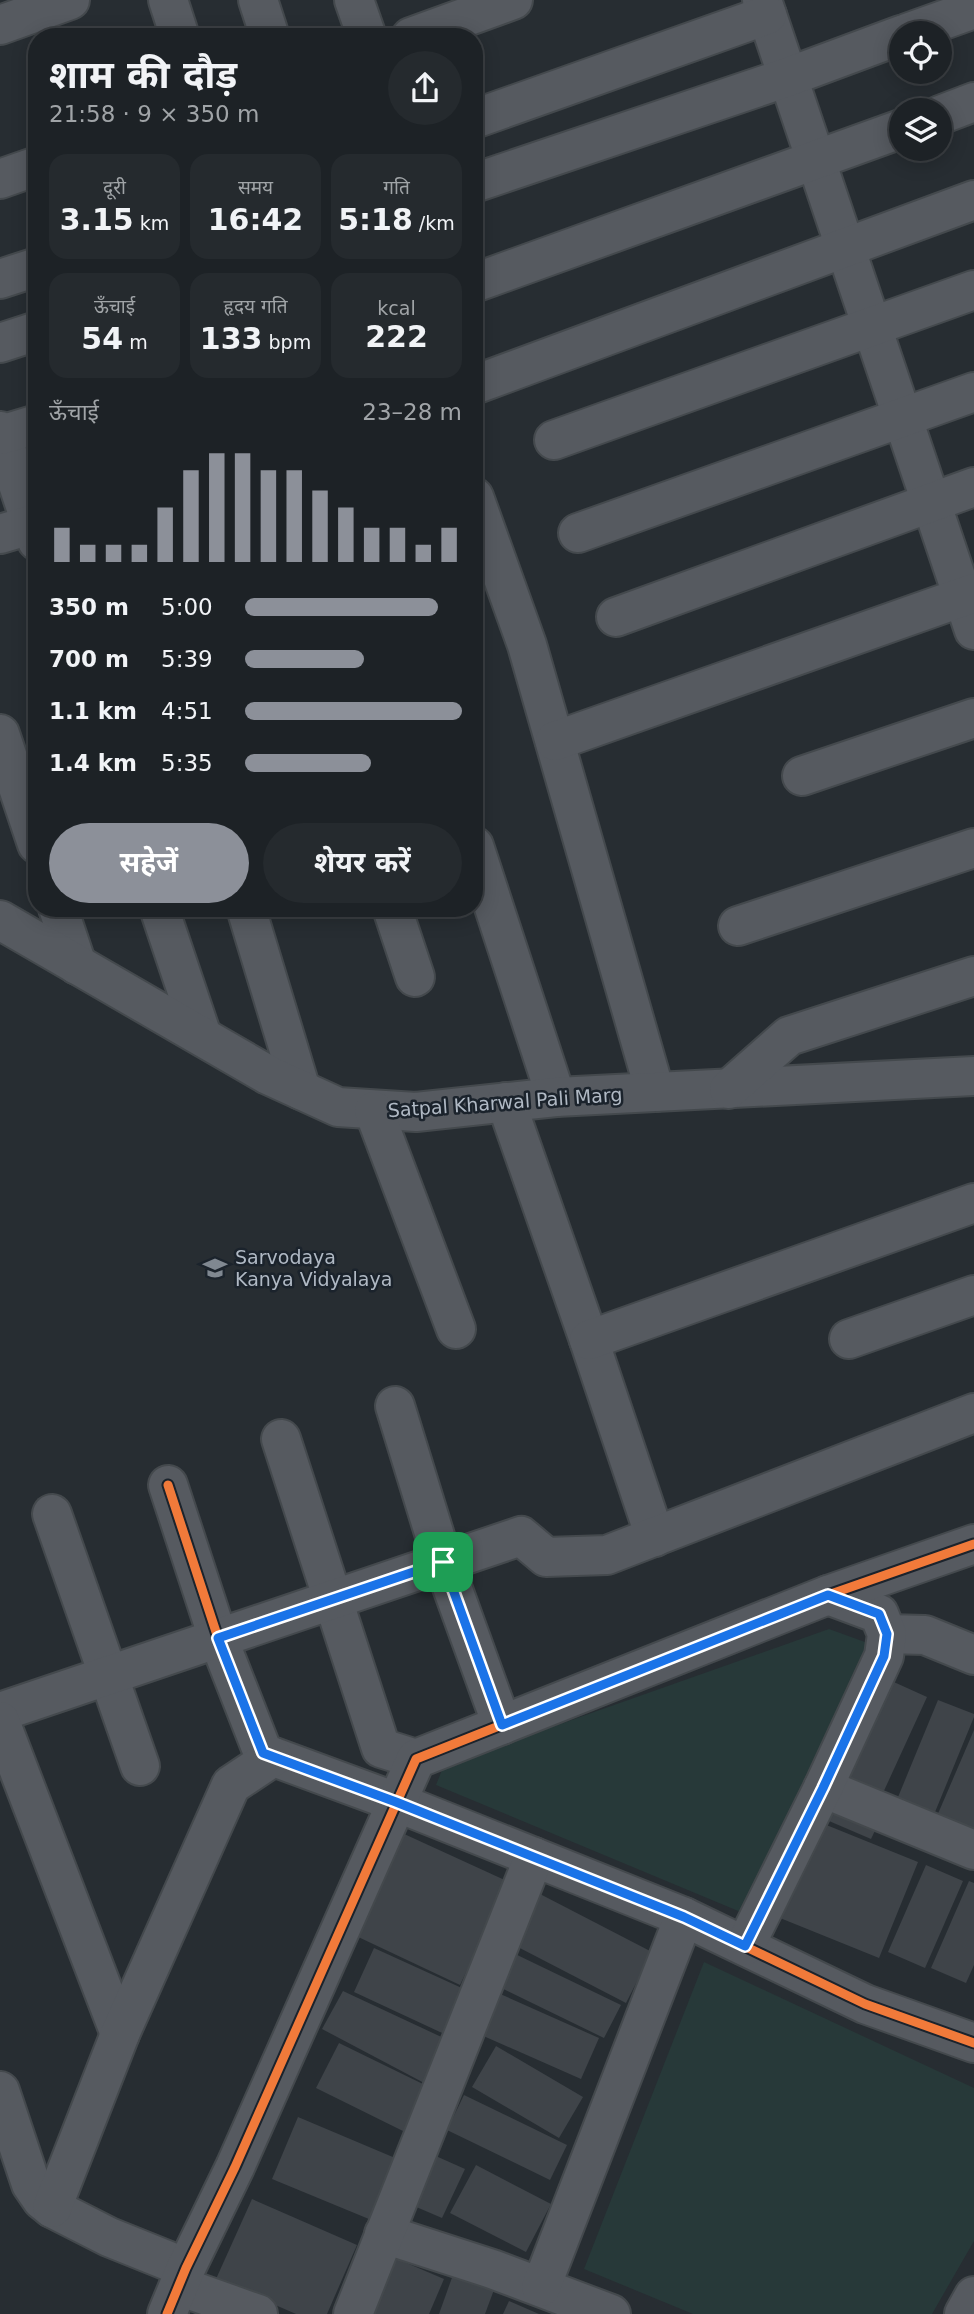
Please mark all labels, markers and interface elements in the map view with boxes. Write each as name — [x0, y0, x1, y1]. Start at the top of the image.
map controls — [889, 21, 952, 161]
button: locate — [889, 21, 952, 84]
button: share — [388, 51, 462, 125]
text: शाम की दौड़ — [49, 53, 237, 97]
button: layers — [889, 98, 952, 161]
text: 21:58 · 9 × 350 m — [49, 101, 259, 127]
text: दूरी — [103, 176, 126, 198]
text: समय — [238, 176, 273, 198]
text: गति — [383, 176, 410, 198]
text: 3.15 — [60, 202, 134, 237]
text: 16:42 — [208, 202, 303, 237]
text: 5:18 — [338, 202, 413, 237]
text: km — [134, 212, 169, 234]
text: /km — [413, 212, 455, 234]
text: ऊँचाई — [94, 295, 135, 317]
text: हृदय गति — [223, 295, 288, 317]
text: kcal — [377, 297, 416, 319]
text: 222 — [365, 319, 428, 354]
text: 54 — [81, 321, 123, 356]
text: 133 — [200, 321, 262, 356]
text: m — [123, 331, 148, 353]
text: bpm — [262, 331, 311, 353]
text: ऊँचाई — [49, 399, 99, 425]
text: 23–28 m — [362, 399, 462, 425]
text: 350 m — [49, 594, 129, 620]
text: 5:00 — [161, 594, 213, 620]
text: 700 m — [49, 646, 129, 672]
text: 5:39 — [161, 646, 213, 672]
text: 1.1 km — [49, 698, 137, 724]
text: 4:51 — [161, 698, 213, 724]
text: 1.4 km — [49, 750, 137, 776]
text: 5:35 — [161, 750, 213, 776]
button: सहेजें — [49, 823, 249, 903]
button: शेयर करें — [263, 823, 462, 903]
street label: Satpal Kharwal Pali Marg — [387, 1083, 623, 1121]
place label: Sarvodaya Kanya Vidyalaya — [235, 1246, 392, 1290]
school or university icon: Sarvodaya Kanya Vidyalaya — [201, 1254, 229, 1282]
pin — [413, 1532, 473, 1592]
icon: arrive — [424, 1543, 462, 1581]

